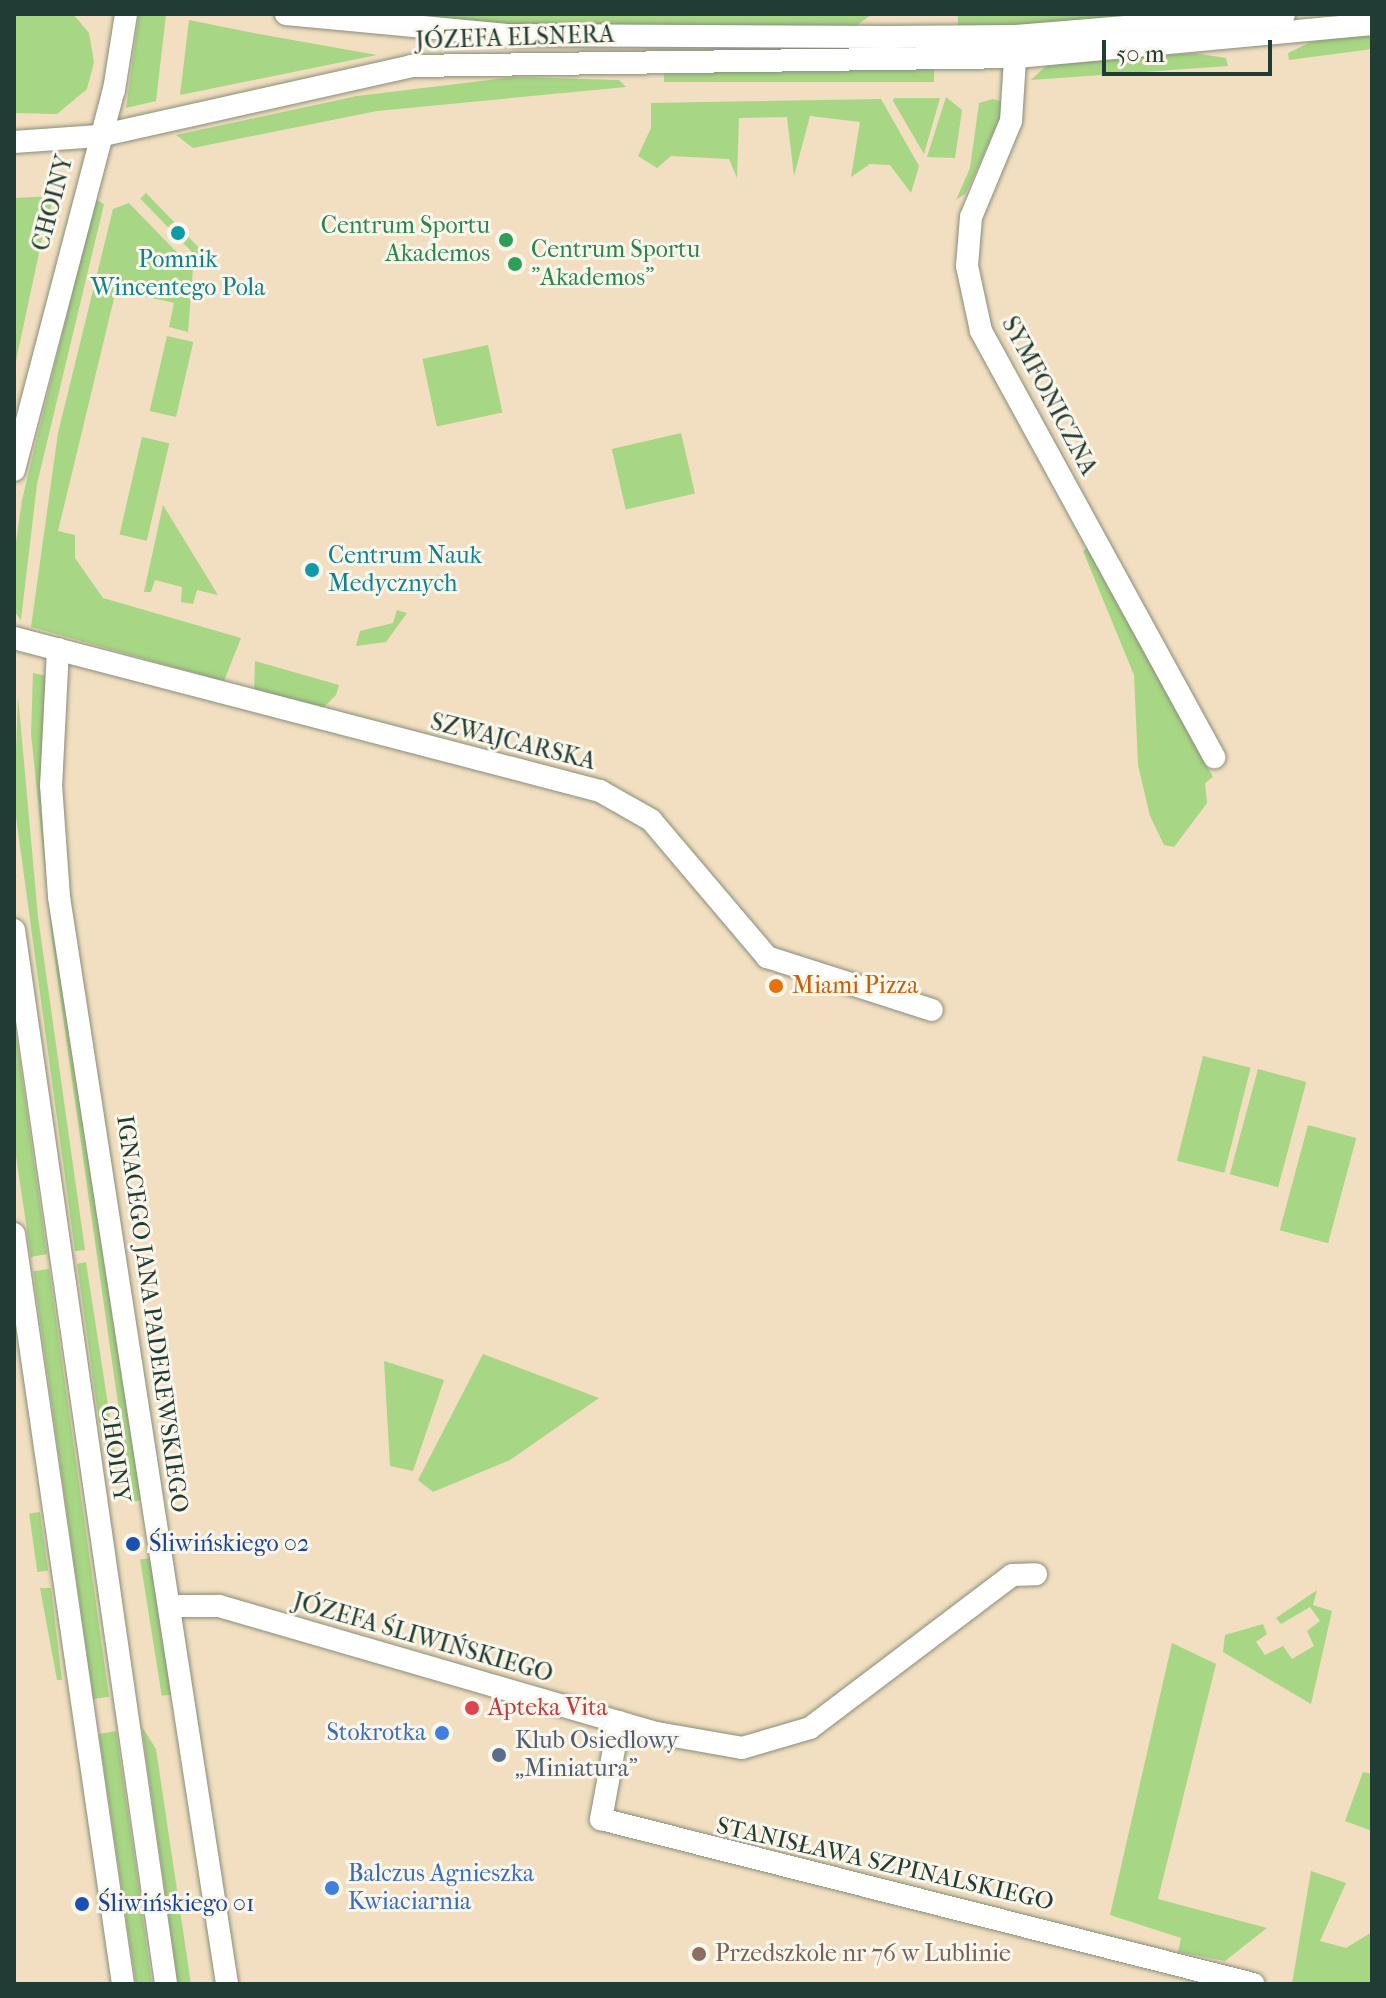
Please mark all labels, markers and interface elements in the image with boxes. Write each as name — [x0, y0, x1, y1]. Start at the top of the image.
street label: JÓZEFA ELSNERA — [415, 20, 615, 56]
scale bar — [1106, 24, 1276, 74]
text: 50 m — [1116, 40, 1165, 68]
street label: CHOINY — [26, 152, 80, 254]
place label: Centrum Sportu Akademos — [321, 212, 490, 268]
marker: Pomnik Wincentego Pola — [169, 224, 187, 242]
marker: Centrum Sportu Akademos — [497, 231, 515, 249]
place label: Centrum Sportu "Akademos" — [531, 236, 700, 292]
place label: Pomnik Wincentego Pola — [91, 246, 265, 302]
marker: Centrum Sportu "Akademos" — [506, 255, 524, 273]
street label: SYMFONICZNA — [995, 312, 1103, 480]
place label: Centrum Nauk Medycznych — [328, 542, 482, 598]
marker: Centrum Nauk Medycznych — [303, 561, 321, 579]
street label: SZWAJCARSKA — [427, 708, 599, 776]
place label: Miami Pizza — [792, 972, 918, 1000]
marker: Miami Pizza — [767, 977, 785, 995]
street label: IGNACEGO JANA PADEREWSKIEGO — [110, 1113, 194, 1515]
street label: CHOINY — [94, 1404, 136, 1504]
place label: Śliwińskiego 02 — [149, 1530, 309, 1558]
marker: Śliwińskiego 02 — [124, 1535, 142, 1553]
street label: JÓZEFA ŚLIWIŃSKIEGO — [290, 1587, 556, 1689]
place label: Apteka Vita — [488, 1694, 608, 1722]
marker: Apteka Vita — [463, 1699, 481, 1717]
place label: Stokrotka — [326, 1719, 426, 1747]
marker: Stokrotka — [433, 1724, 451, 1742]
place label: Klub Osiedlowy „Miniatura” — [515, 1727, 679, 1783]
marker: Klub Osiedlowy „Miniatura” — [490, 1746, 508, 1764]
street label: STANISŁAWA SZPINALSKIEGO — [714, 1811, 1056, 1917]
place label: Balczus Agnieszka Kwiaciarnia — [348, 1860, 534, 1916]
marker: Balczus Agnieszka Kwiaciarnia — [323, 1879, 341, 1897]
place label: Śliwińskiego 01 — [98, 1890, 254, 1918]
marker: Śliwińskiego 01 — [73, 1895, 91, 1913]
place label: Przedszkole nr 76 w Lublinie — [715, 1940, 1011, 1968]
marker: Przedszkole nr 76 w Lublinie — [690, 1945, 708, 1963]

